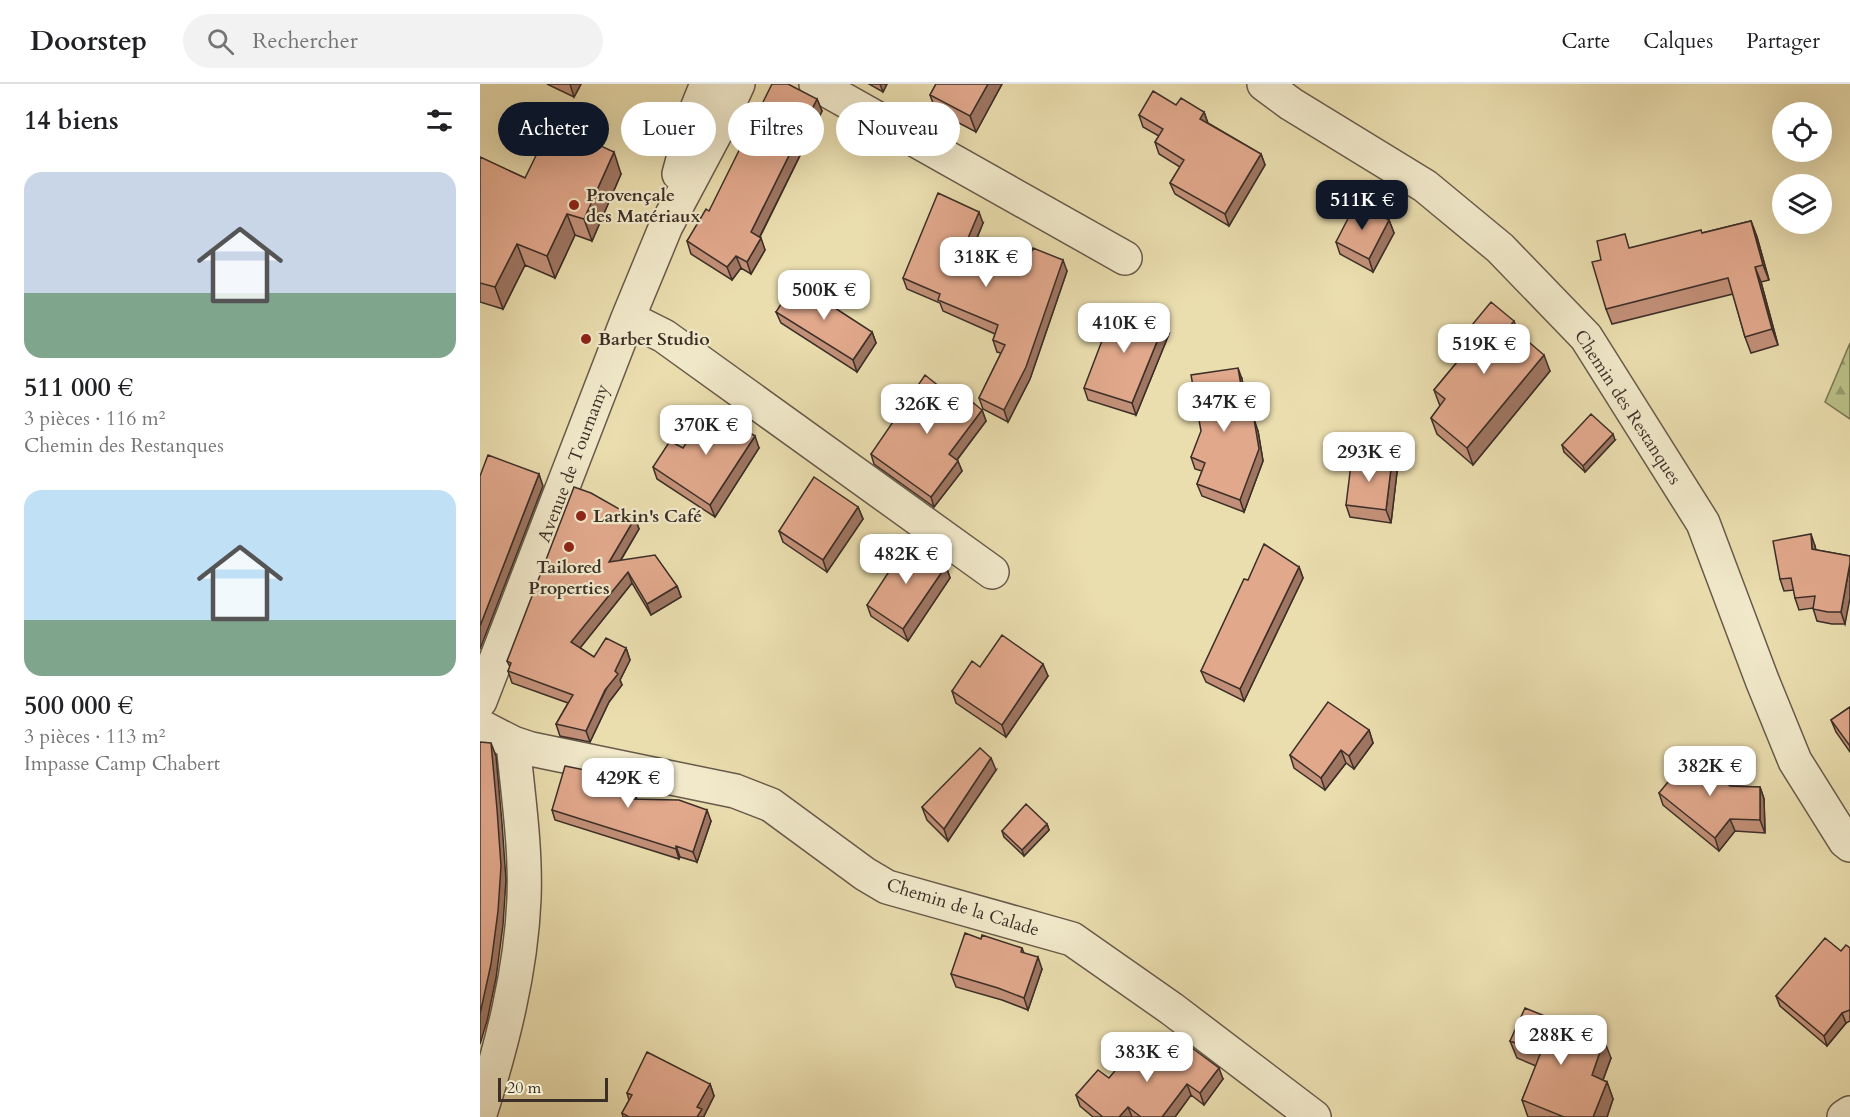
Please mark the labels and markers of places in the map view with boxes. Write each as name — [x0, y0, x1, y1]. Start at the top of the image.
pin: 511K € — [1313, 180, 1411, 231]
place label: Provençale des Matériaux — [586, 183, 701, 229]
marker: Provençale des Matériaux — [567, 198, 581, 212]
pin: 318K € — [937, 237, 1035, 288]
pin: 500K € — [775, 270, 873, 321]
pin: 410K € — [1075, 303, 1173, 354]
pin: 519K € — [1435, 324, 1533, 375]
place label: Barber Studio — [598, 327, 710, 352]
marker: Barber Studio — [579, 332, 593, 346]
pin: 347K € — [1175, 382, 1273, 433]
pin: 326K € — [878, 384, 976, 435]
pin: 370K € — [657, 405, 755, 456]
pin: 293K € — [1320, 432, 1418, 483]
place label: Larkin's Café — [593, 504, 702, 529]
marker: Larkin's Café — [574, 509, 588, 523]
pin: 482K € — [857, 534, 955, 585]
marker: Tailored Properties — [562, 540, 576, 554]
place label: Tailored Properties — [528, 555, 610, 601]
pin: 382K € — [1661, 746, 1759, 797]
pin: 429K € — [579, 758, 677, 809]
pin: 288K € — [1512, 1015, 1610, 1066]
pin: 383K € — [1098, 1032, 1196, 1083]

